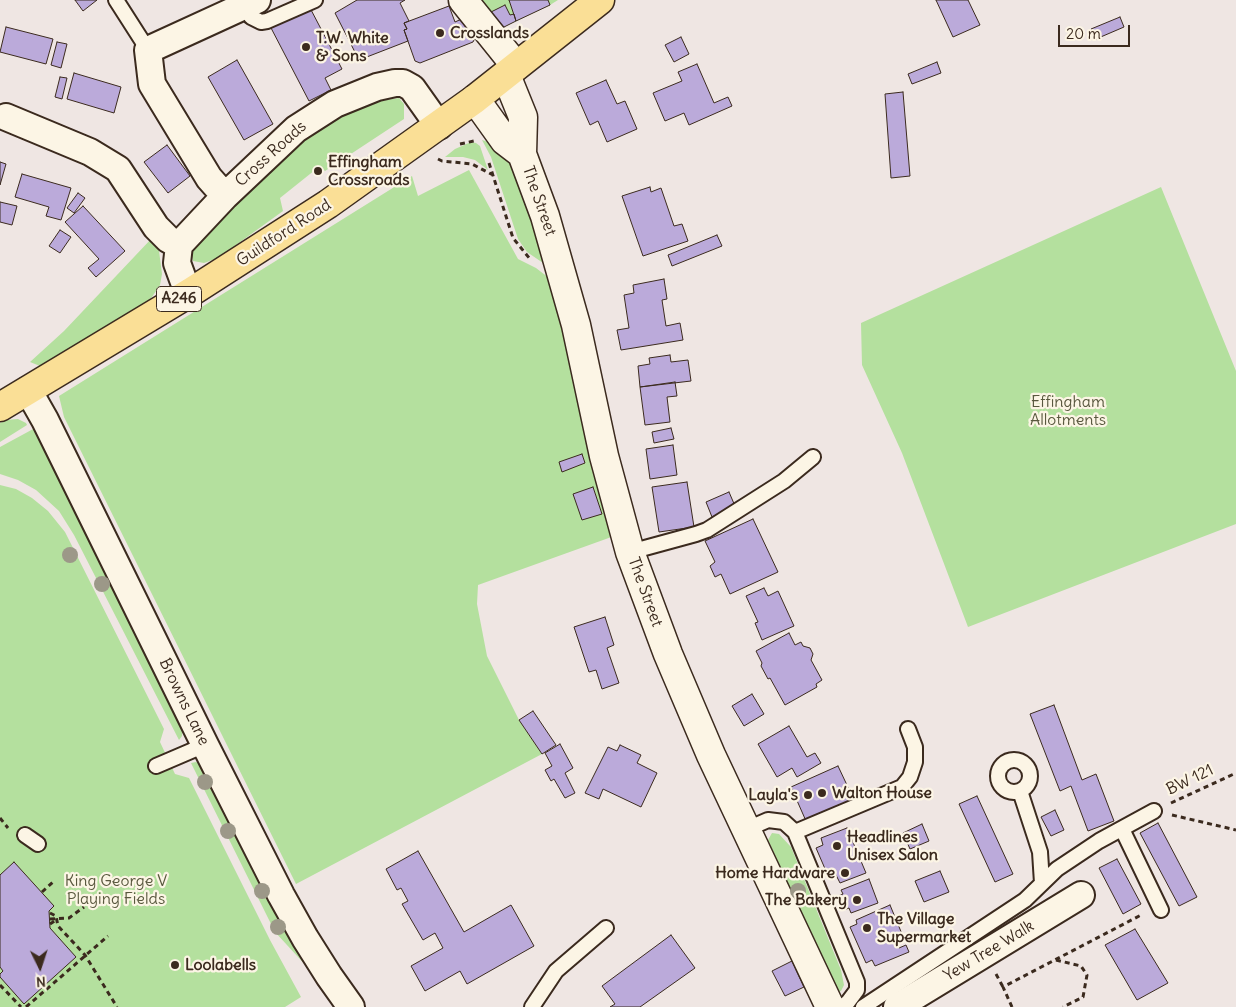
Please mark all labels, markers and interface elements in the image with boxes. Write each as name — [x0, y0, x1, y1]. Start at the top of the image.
scale bar — [1061, 15, 1134, 47]
place label: Crosslands — [450, 23, 529, 43]
text: 20 m — [1066, 24, 1101, 43]
marker: Crosslands — [434, 27, 446, 39]
place label: T.W. White & Sons — [316, 28, 389, 66]
marker: T.W. White & Sons — [300, 41, 312, 53]
street label: Cross Roads — [232, 117, 310, 191]
place label: Effingham Crossroads — [328, 152, 410, 190]
street label: The Street — [518, 163, 560, 239]
marker: Effingham Crossroads — [312, 165, 324, 177]
street label: Guildford Road — [233, 195, 335, 271]
road number: A246 — [156, 286, 202, 312]
park label: Effingham Allotments — [1030, 392, 1106, 430]
street label: The Street — [624, 555, 666, 629]
street label: Browns Lane — [155, 655, 213, 749]
street label: BW 121 — [1163, 760, 1217, 800]
place label: Walton House — [832, 783, 932, 803]
place label: Layla's — [748, 785, 798, 805]
marker: Walton House — [816, 787, 828, 799]
marker: Layla's — [802, 789, 814, 801]
place label: Headlines Unisex Salon — [847, 827, 938, 865]
marker: Headlines Unisex Salon — [831, 840, 843, 852]
place label: Home Hardware — [715, 863, 835, 883]
marker: Home Hardware — [839, 867, 851, 879]
park label: King George V Playing Fields — [65, 871, 167, 909]
place label: The Bakery — [765, 890, 847, 910]
marker: The Bakery — [851, 894, 863, 906]
place label: The Village Supermarket — [877, 909, 971, 947]
street label: Yew Tree Walk — [940, 917, 1038, 985]
marker: The Village Supermarket — [861, 922, 873, 934]
north arrow — [15, 942, 65, 992]
place label: Loolabells — [185, 955, 256, 975]
marker: Loolabells — [169, 959, 181, 971]
text: N — [36, 973, 47, 991]

